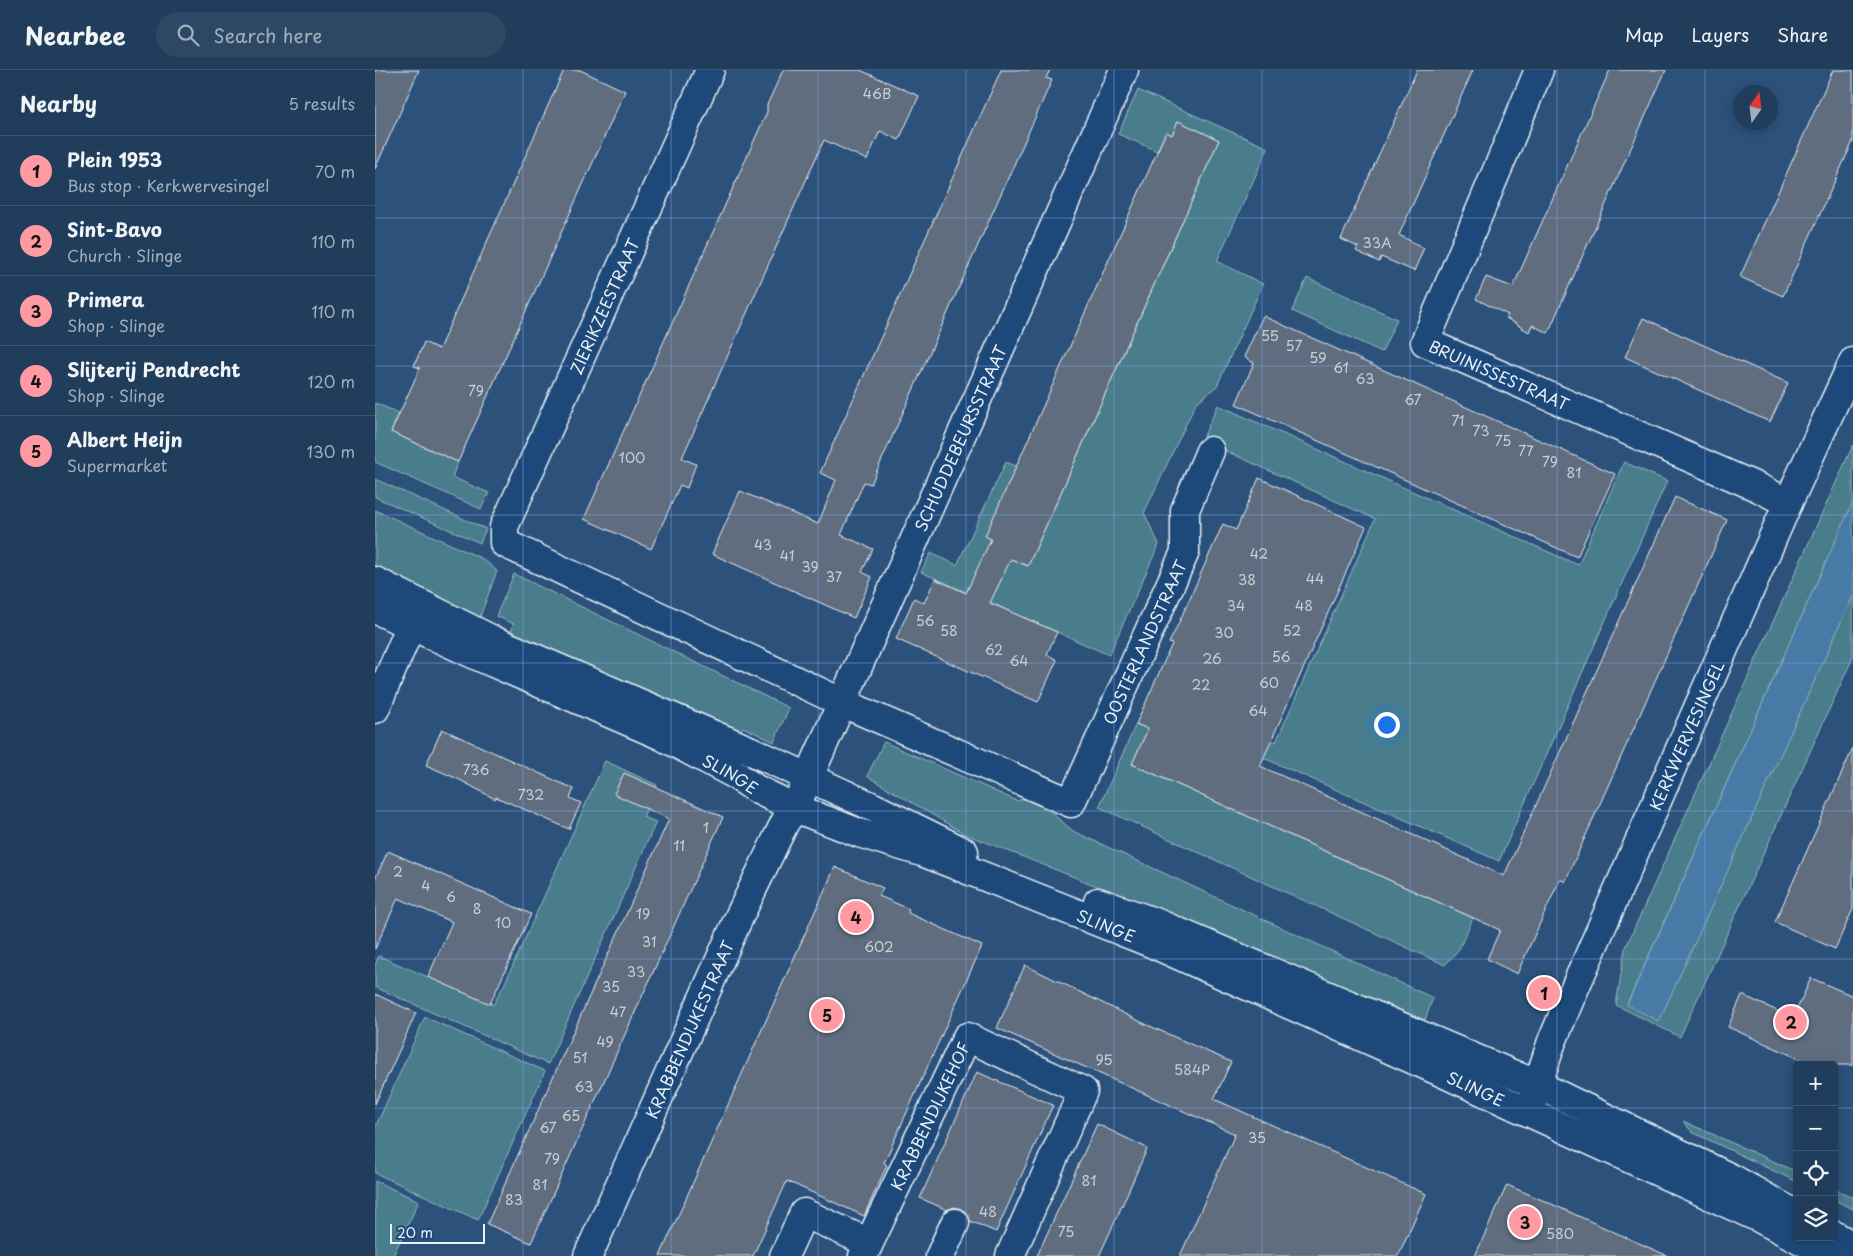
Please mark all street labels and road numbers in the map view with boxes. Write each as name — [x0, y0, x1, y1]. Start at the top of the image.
street label: ZIERIKZEESTRAAT — [563, 234, 645, 378]
street label: BRUINISSESTRAAT — [1425, 333, 1573, 416]
street label: SCHUDDEBEURSSTRAAT — [908, 341, 1012, 535]
street label: OOSTERLANDSTRAAT — [1096, 556, 1192, 728]
street label: KERKWERVESINGEL — [1643, 657, 1729, 814]
street label: SLINGE — [698, 748, 763, 799]
street label: SLINGE — [1073, 903, 1139, 948]
street label: KRABBENDIJKESTRAAT — [639, 936, 739, 1122]
street label: KRABBENDIJKEHOF — [884, 1038, 975, 1194]
street label: SLINGE — [1443, 1064, 1509, 1112]

